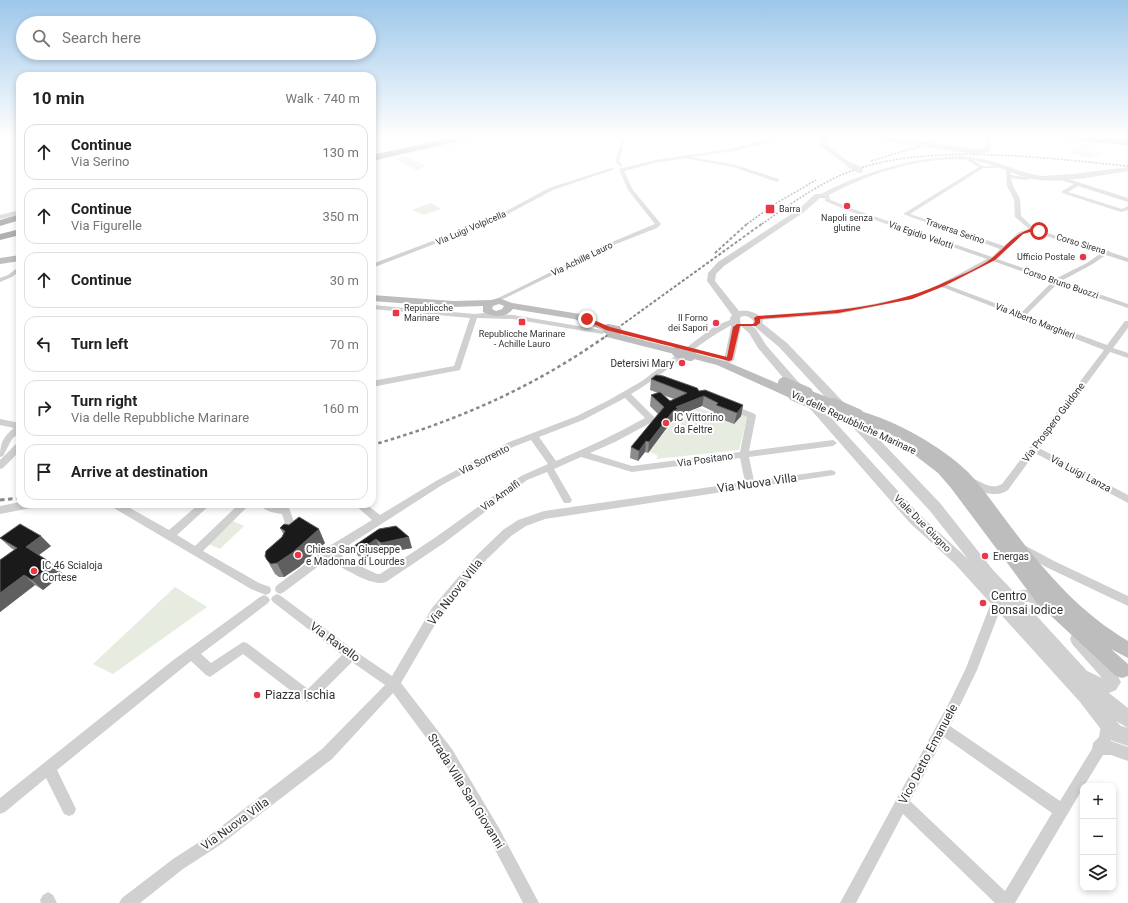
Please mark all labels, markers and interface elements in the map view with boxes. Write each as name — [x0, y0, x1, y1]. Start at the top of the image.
search box — [16, 16, 376, 60]
icon: search — [30, 27, 52, 49]
text: Search here — [62, 29, 141, 47]
text: 10 min — [32, 88, 85, 108]
text: Walk · 740 m — [285, 91, 360, 106]
text: Continue — [71, 136, 132, 154]
icon: ahead — [33, 141, 55, 163]
text: 130 m — [322, 145, 359, 160]
text: Via Serino — [71, 154, 130, 169]
text: Continue — [71, 200, 132, 218]
marker: Napoli senza glutine — [842, 201, 852, 211]
marker: Barra — [764, 203, 776, 215]
place label: Barra — [779, 204, 800, 214]
icon: ahead — [33, 205, 55, 227]
text: 350 m — [322, 209, 359, 224]
street label: Via Luigi Volpicella — [434, 209, 508, 247]
place label: Napoli senza glutine — [821, 213, 873, 233]
street label: Traversa Serino — [924, 216, 986, 246]
text: Via Figurelle — [71, 218, 142, 233]
street label: Via Egidio Velotti — [887, 219, 955, 251]
route start — [1030, 222, 1048, 240]
street label: Corso Sirena — [1055, 232, 1107, 256]
street label: Via Achille Lauro — [550, 240, 614, 278]
place label: Ufficio Postale — [1017, 252, 1075, 262]
marker: Ufficio Postale — [1078, 252, 1088, 262]
street label: Corso Bruno Buozzi — [1022, 265, 1100, 301]
icon: ahead — [33, 269, 55, 291]
text: Continue — [71, 271, 132, 289]
text: 30 m — [330, 273, 359, 288]
street label: Via Alberto Marghieri — [994, 301, 1076, 341]
place label: Republicche Marinare — [404, 303, 453, 323]
marker: Republicche Marinare — [391, 308, 401, 318]
route end — [578, 310, 596, 328]
place label: Il Forno dei Sapori — [668, 313, 708, 333]
marker: Republicche Marinare - Achille Lauro — [517, 317, 527, 327]
marker: Il Forno dei Sapori — [711, 318, 721, 328]
place label: Republicche Marinare - Achille Lauro — [479, 329, 566, 349]
icon: left — [33, 333, 55, 355]
text: Turn left — [71, 335, 128, 353]
text: 70 m — [330, 337, 359, 352]
place label: Detersivi Mary — [610, 358, 674, 369]
marker: Detersivi Mary — [677, 358, 687, 368]
street label: Via Prospero Guidone — [1020, 380, 1087, 464]
street label: Via delle Repubbliche Marinare — [789, 389, 918, 456]
text: Turn right — [71, 392, 137, 410]
icon: right — [33, 397, 55, 419]
text: 160 m — [322, 401, 359, 416]
text: Via delle Repubbliche Marinare — [71, 410, 249, 425]
place label: IC Vittorino da Feltre — [674, 412, 724, 435]
marker: IC Vittorino da Feltre — [661, 418, 671, 428]
street label: Via Sorrento — [457, 442, 511, 477]
street label: Via Positano — [676, 450, 734, 469]
street label: Via Luigi Lanza — [1049, 453, 1113, 494]
icon: arrive — [33, 461, 55, 483]
text: Arrive at destination — [71, 463, 208, 481]
street label: Via Nuova Villa — [716, 470, 798, 496]
street label: Via Amalfi — [479, 478, 522, 513]
street label: Viale Due Giugno — [892, 493, 954, 554]
place label: Chiesa San Giuseppe e Madonna di Lourdes — [306, 544, 405, 567]
marker: Chiesa San Giuseppe e Madonna di Lourdes — [293, 550, 303, 560]
marker: Energas — [980, 551, 990, 561]
place label: Energas — [993, 551, 1029, 562]
street label: Via Nuova Villa — [425, 556, 485, 628]
place label: IC 46 Scialoja Cortese — [42, 560, 102, 583]
marker: IC 46 Scialoja Cortese — [29, 566, 39, 576]
place label: Centro Bonsai Iodice — [991, 589, 1063, 617]
marker: Centro Bonsai Iodice — [978, 598, 988, 608]
street label: Via Ravello — [307, 619, 363, 665]
place label: Piazza Ischia — [265, 688, 335, 702]
marker: Piazza Ischia — [252, 690, 262, 700]
street label: Vico Detto Emanuele — [896, 702, 960, 806]
street label: Strada Villa San Giovanni — [425, 731, 507, 851]
map controls — [1080, 783, 1116, 891]
button: + — [1080, 783, 1116, 819]
street label: Via Nuova Villa — [198, 795, 272, 853]
button: − — [1080, 819, 1116, 855]
button: layers — [1080, 855, 1116, 891]

